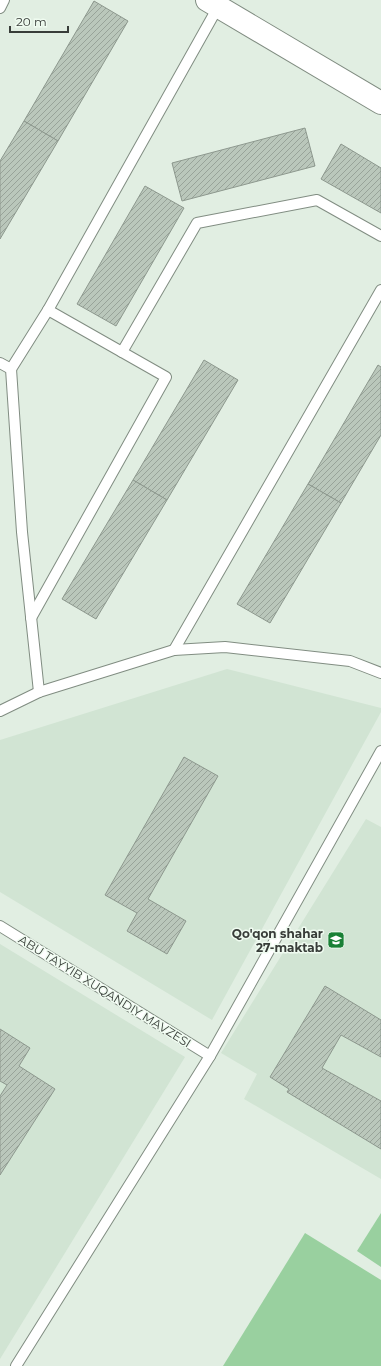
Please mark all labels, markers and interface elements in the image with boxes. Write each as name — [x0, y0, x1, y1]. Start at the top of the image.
scale bar — [10, 8, 68, 34]
text: 20 m — [16, 14, 47, 29]
place label: Qo'qon shahar 27-maktab — [232, 926, 323, 955]
school or university icon: Qo'qon shahar 27-maktab — [326, 930, 346, 950]
street label: ABU TAYYIB XUQANDIY MAVZESI — [16, 932, 194, 1050]

